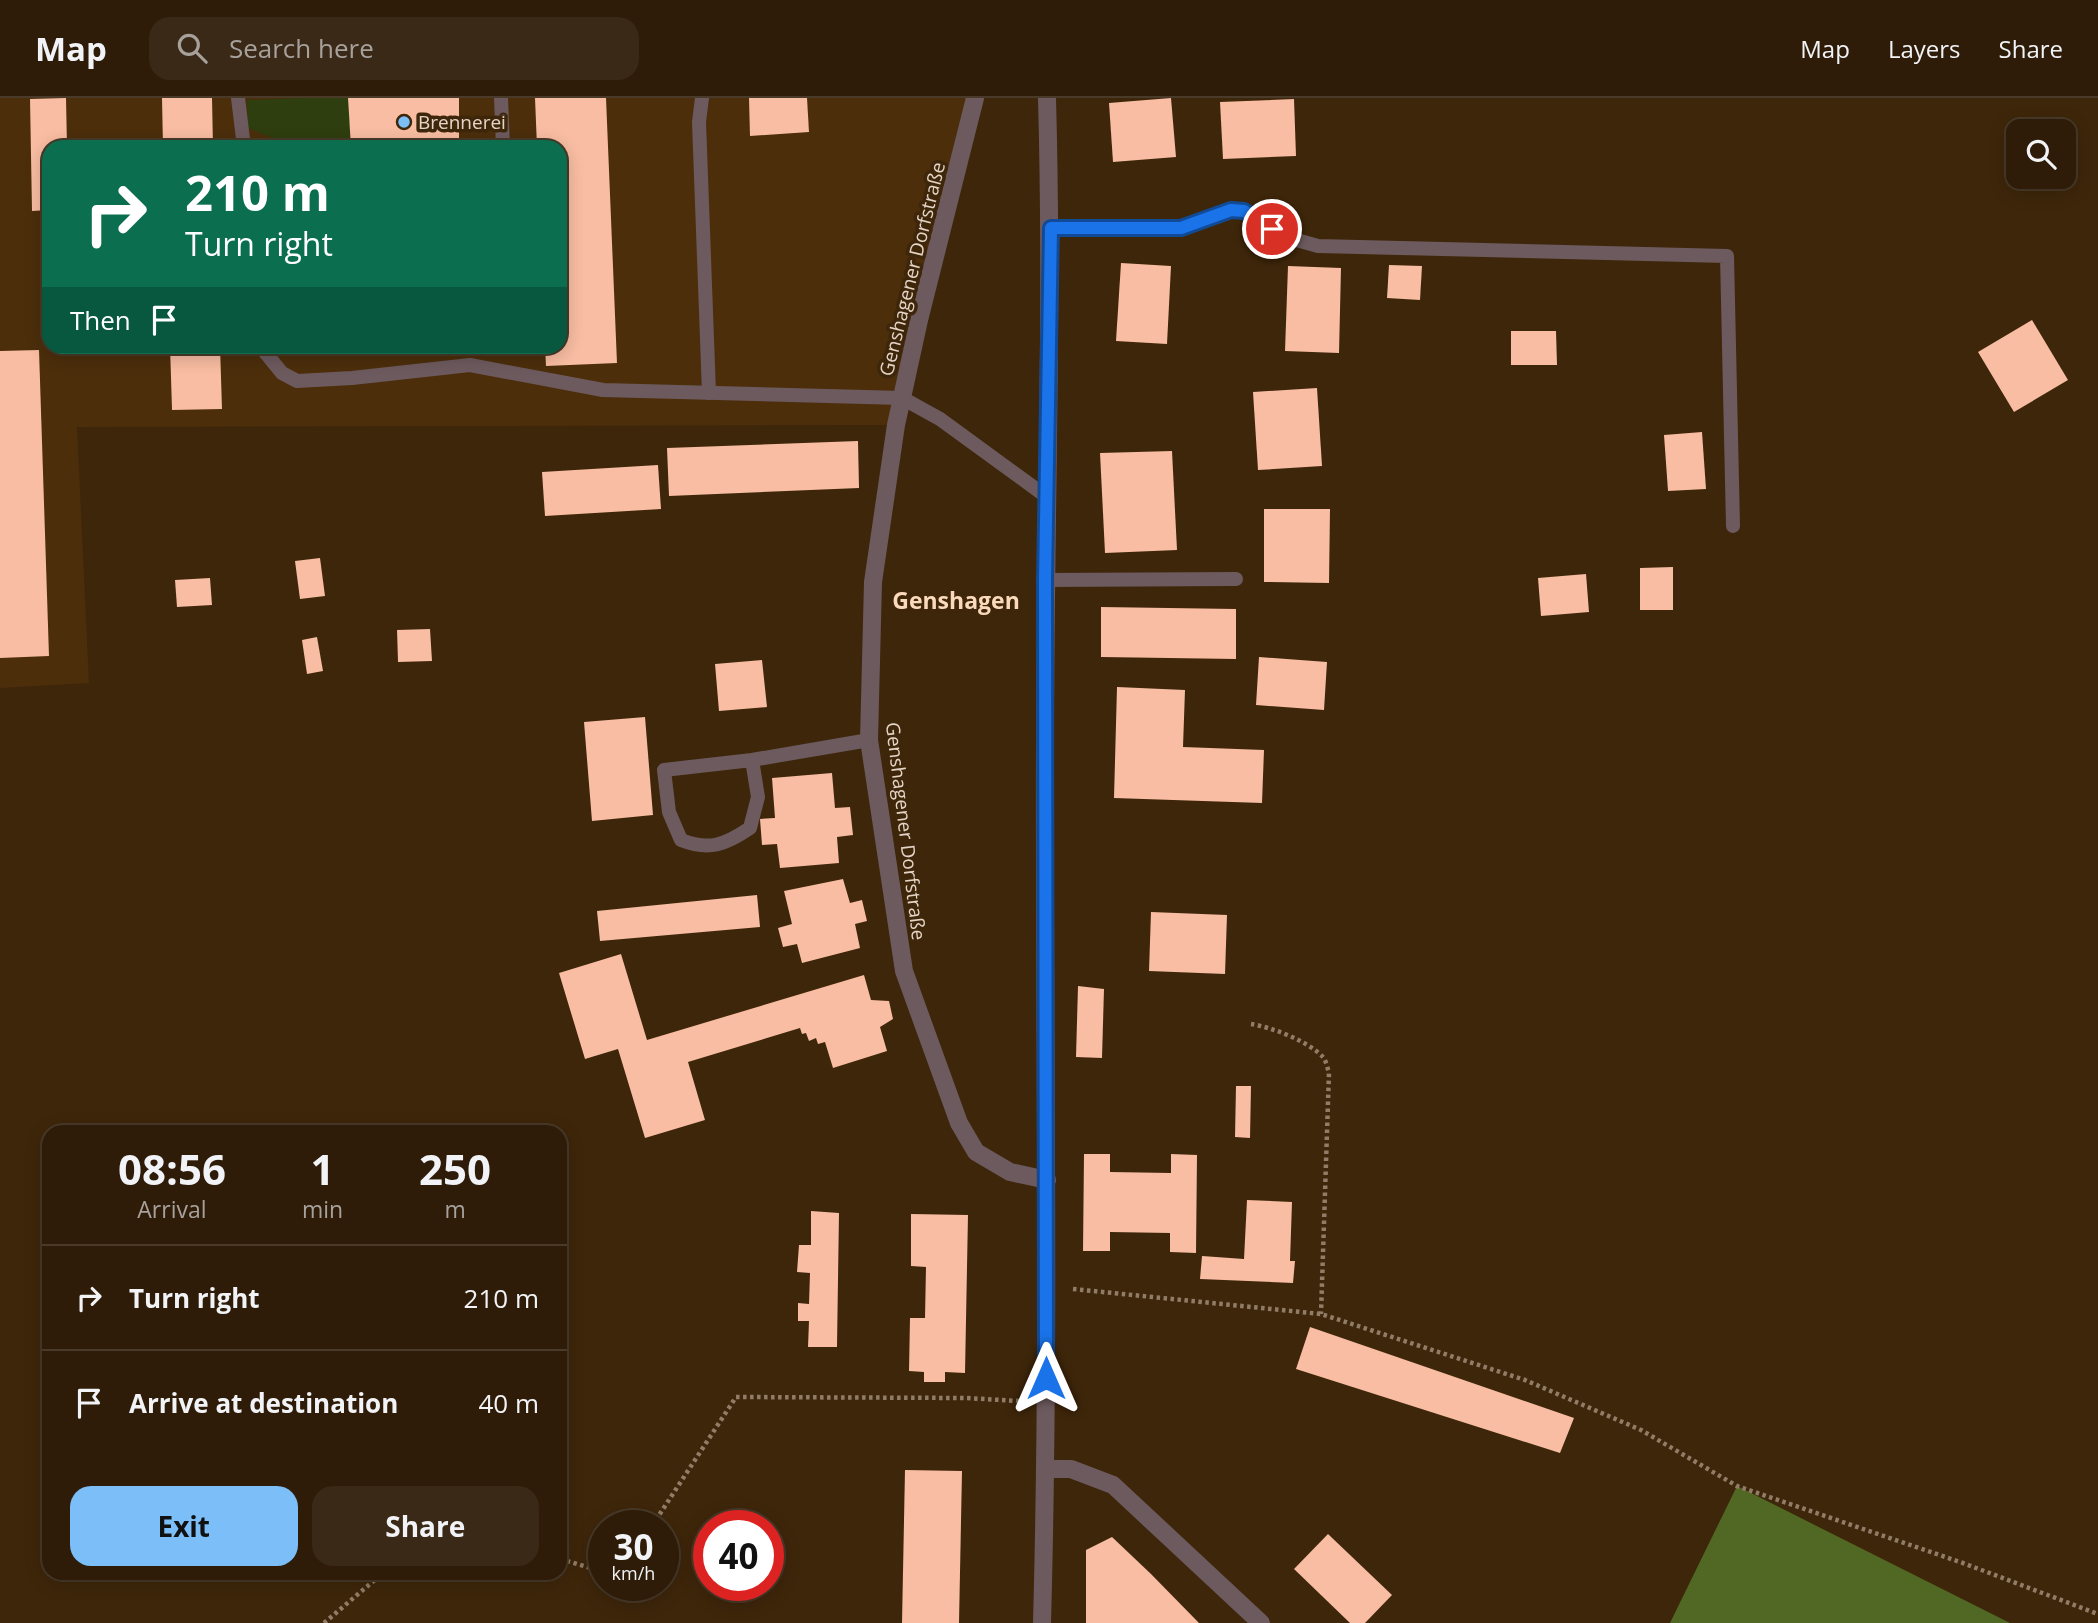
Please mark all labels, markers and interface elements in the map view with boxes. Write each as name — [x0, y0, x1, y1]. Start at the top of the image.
search box — [149, 17, 639, 80]
text: Map — [35, 26, 107, 71]
icon: search — [173, 29, 211, 67]
text: Search here — [229, 30, 374, 66]
text: Map — [1800, 32, 1850, 65]
text: Layers — [1888, 32, 1961, 65]
text: Share — [1999, 32, 2063, 65]
place label: Brennerei — [418, 109, 506, 135]
marker: Brennerei — [396, 114, 412, 130]
map controls — [2006, 119, 2076, 189]
button: search — [2006, 119, 2076, 189]
text: 210 m — [185, 159, 330, 225]
street label: Genshagener Dorfstraße — [873, 159, 951, 379]
icon: right — [70, 168, 161, 259]
pin — [1242, 199, 1302, 259]
icon: arrive — [1253, 210, 1291, 248]
text: Turn right — [185, 222, 333, 265]
icon: arrive — [145, 301, 183, 339]
text: Then — [70, 302, 131, 338]
district label: Genshagen — [892, 584, 1020, 616]
street label: Genshagener Dorfstraße — [880, 721, 932, 941]
text: 08:56 — [118, 1140, 226, 1197]
text: 1 — [310, 1140, 335, 1197]
text: 250 — [419, 1140, 491, 1197]
text: Arrival — [137, 1193, 207, 1225]
text: min — [302, 1193, 343, 1225]
text: m — [444, 1193, 466, 1225]
icon: right — [70, 1279, 108, 1317]
text: Turn right — [129, 1280, 260, 1316]
text: 210 m — [464, 1280, 539, 1316]
position arrow — [1009, 1341, 1083, 1415]
icon: arrive — [70, 1384, 108, 1422]
text: Arrive at destination — [129, 1385, 398, 1421]
text: 40 m — [478, 1385, 539, 1421]
button: Exit — [70, 1486, 298, 1566]
button: Share — [312, 1486, 539, 1566]
speed limit sign: 40 — [693, 1510, 784, 1601]
text: 30 — [613, 1523, 654, 1570]
text: km/h — [612, 1561, 655, 1585]

